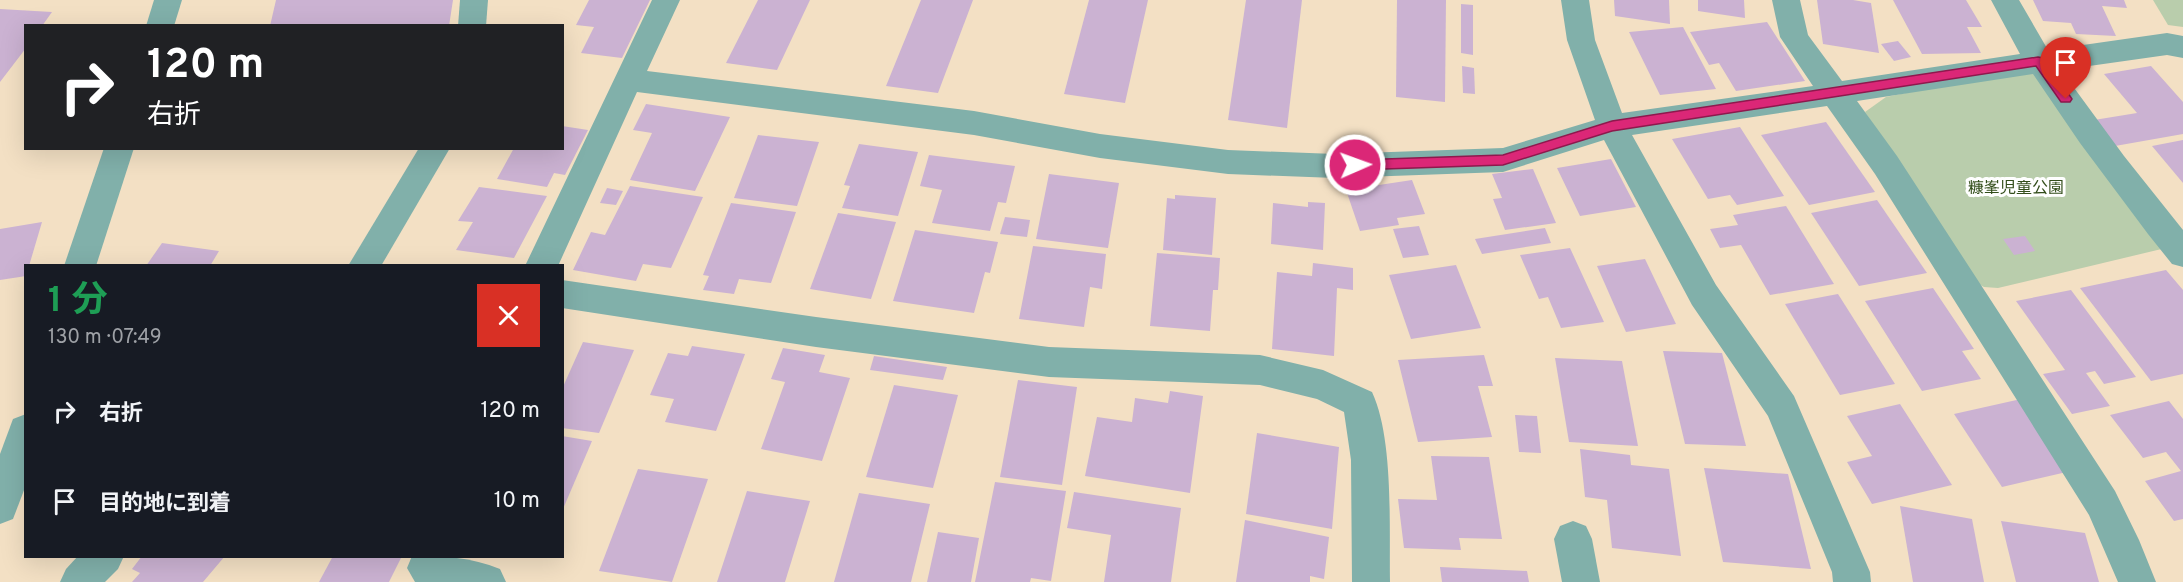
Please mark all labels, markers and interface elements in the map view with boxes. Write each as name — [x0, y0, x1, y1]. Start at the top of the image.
pin — [2040, 37, 2091, 99]
text: 120 m — [147, 40, 264, 93]
icon: arrive — [2049, 46, 2082, 79]
icon: right — [48, 48, 126, 126]
text: 右折 — [147, 99, 201, 133]
position arrow — [1323, 133, 1387, 197]
park label: 糠峯児童公園 — [1968, 179, 2064, 199]
text: 1 分 — [48, 279, 107, 325]
button: close — [477, 284, 540, 347]
text: 130 m · 07:49 — [48, 325, 162, 351]
icon: right — [48, 395, 81, 428]
text: 120 m — [480, 398, 540, 425]
text: 右折 — [99, 401, 143, 428]
icon: arrive — [48, 485, 81, 518]
text: 10 m — [494, 488, 540, 515]
text: 目的地に到着 — [99, 491, 231, 518]

